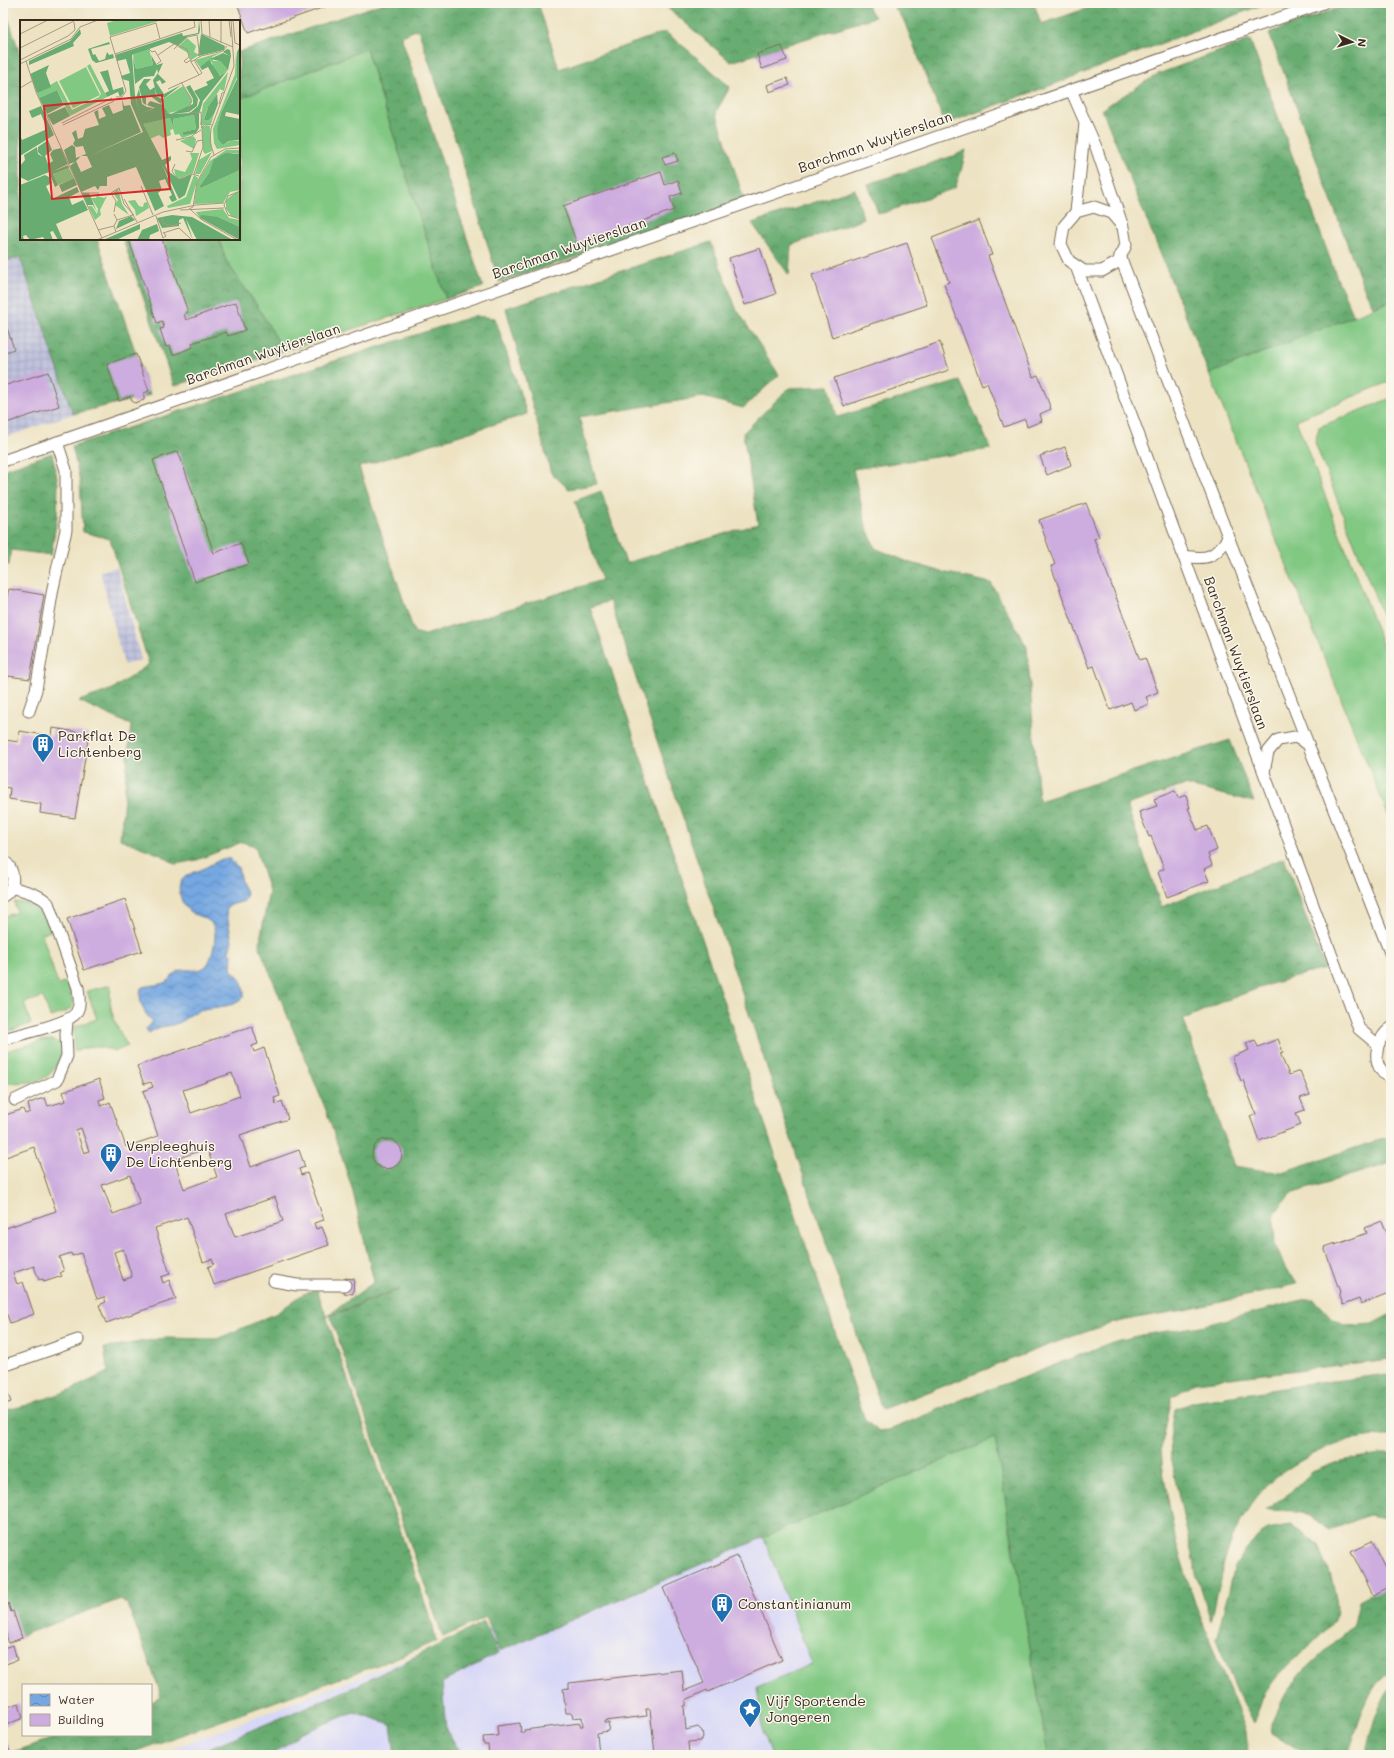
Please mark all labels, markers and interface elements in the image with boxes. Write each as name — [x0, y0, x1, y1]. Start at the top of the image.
inset map — [20, 20, 240, 240]
north arrow — [1332, 22, 1372, 62]
text: N — [1355, 38, 1370, 48]
street label: Barchman Wuytierslaan — [795, 106, 954, 177]
street label: Barchman Wuytierslaan — [489, 212, 648, 283]
street label: Barchman Wuytierslaan — [183, 318, 342, 389]
street label: Barchman Wuytierslaan — [1200, 574, 1273, 732]
place label: Parkflat De Lichtenberg — [58, 726, 141, 761]
building icon: Parkflat De Lichtenberg — [30, 731, 56, 764]
place label: Verpleeghuis De Lichtenberg — [126, 1136, 232, 1171]
building icon: Verpleeghuis De Lichtenberg — [98, 1141, 124, 1174]
building icon: Constantinianum — [709, 1591, 735, 1624]
place label: Constantinianum — [738, 1594, 851, 1613]
legend — [22, 1684, 152, 1736]
text: Water — [58, 1691, 95, 1707]
place label: Vijf Sportende Jongeren — [766, 1691, 866, 1726]
place icon: Vijf Sportende Jongeren — [737, 1696, 763, 1729]
text: Building — [58, 1711, 104, 1727]

